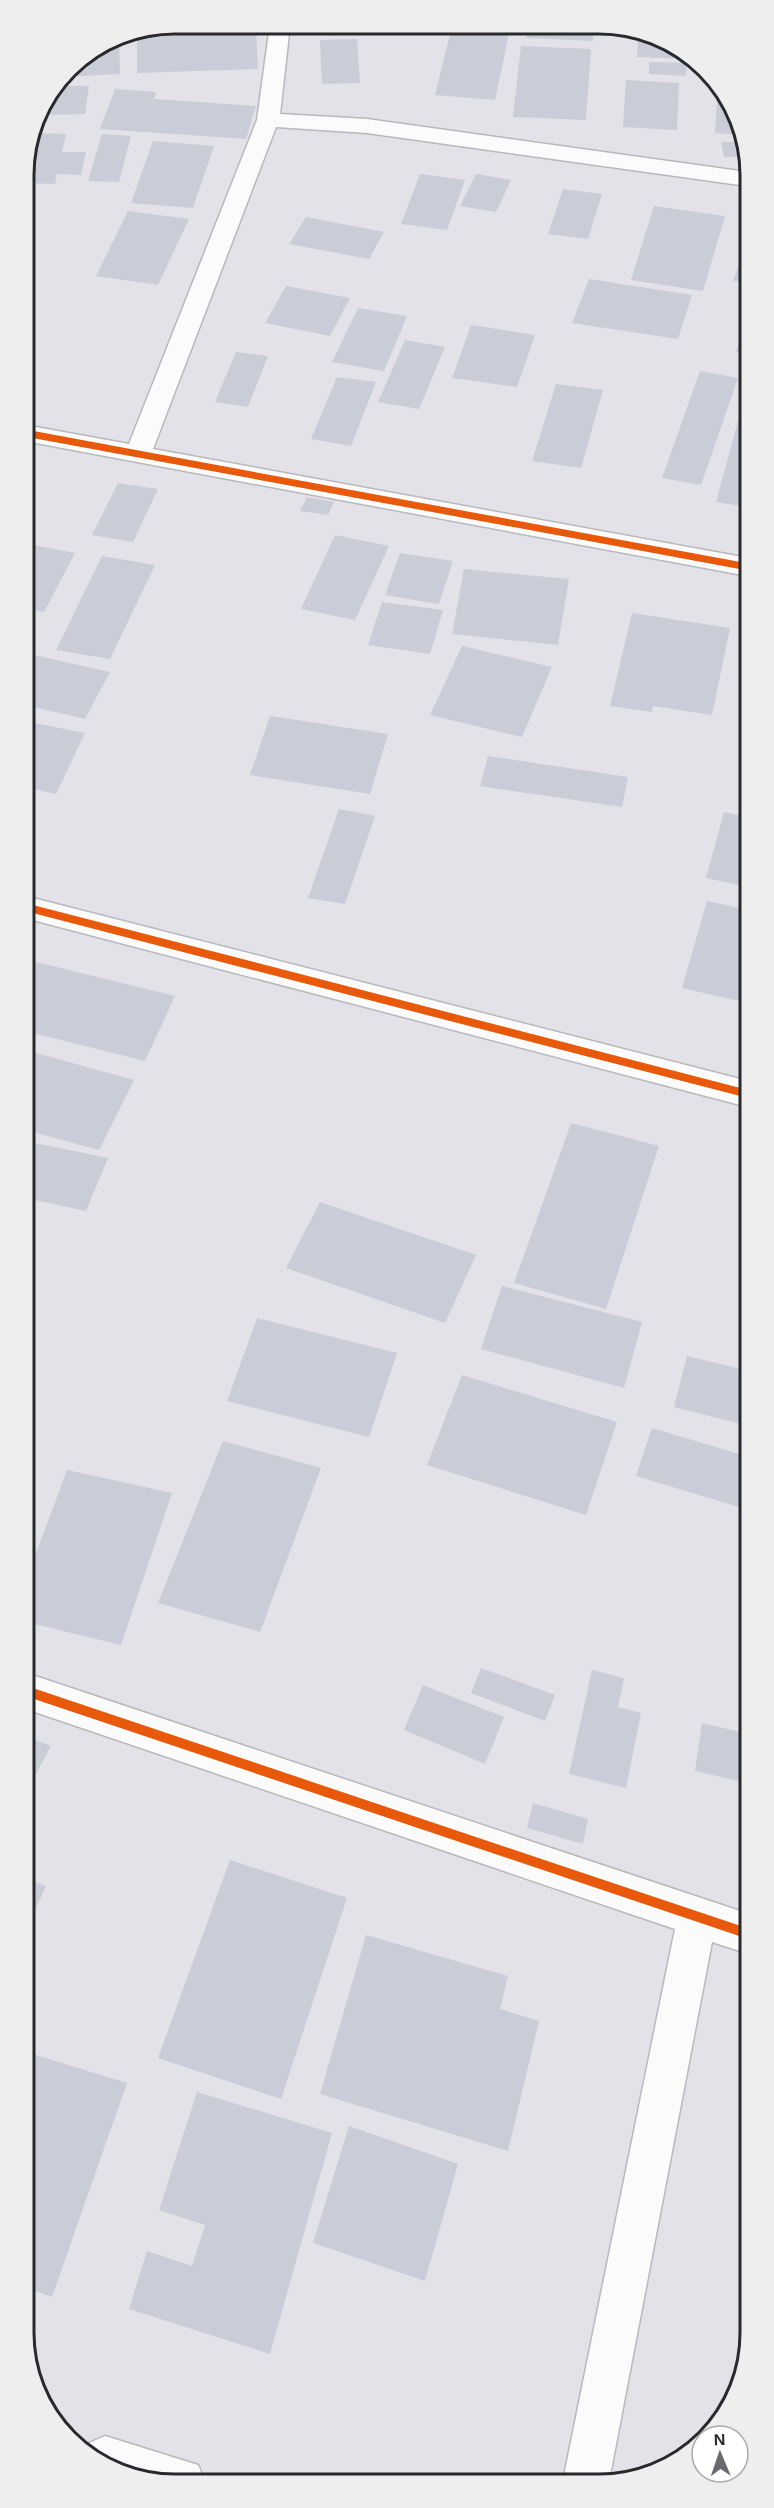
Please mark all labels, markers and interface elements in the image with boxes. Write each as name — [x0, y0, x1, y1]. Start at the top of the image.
north arrow — [690, 2424, 750, 2484]
text: N — [713, 2431, 726, 2448]

